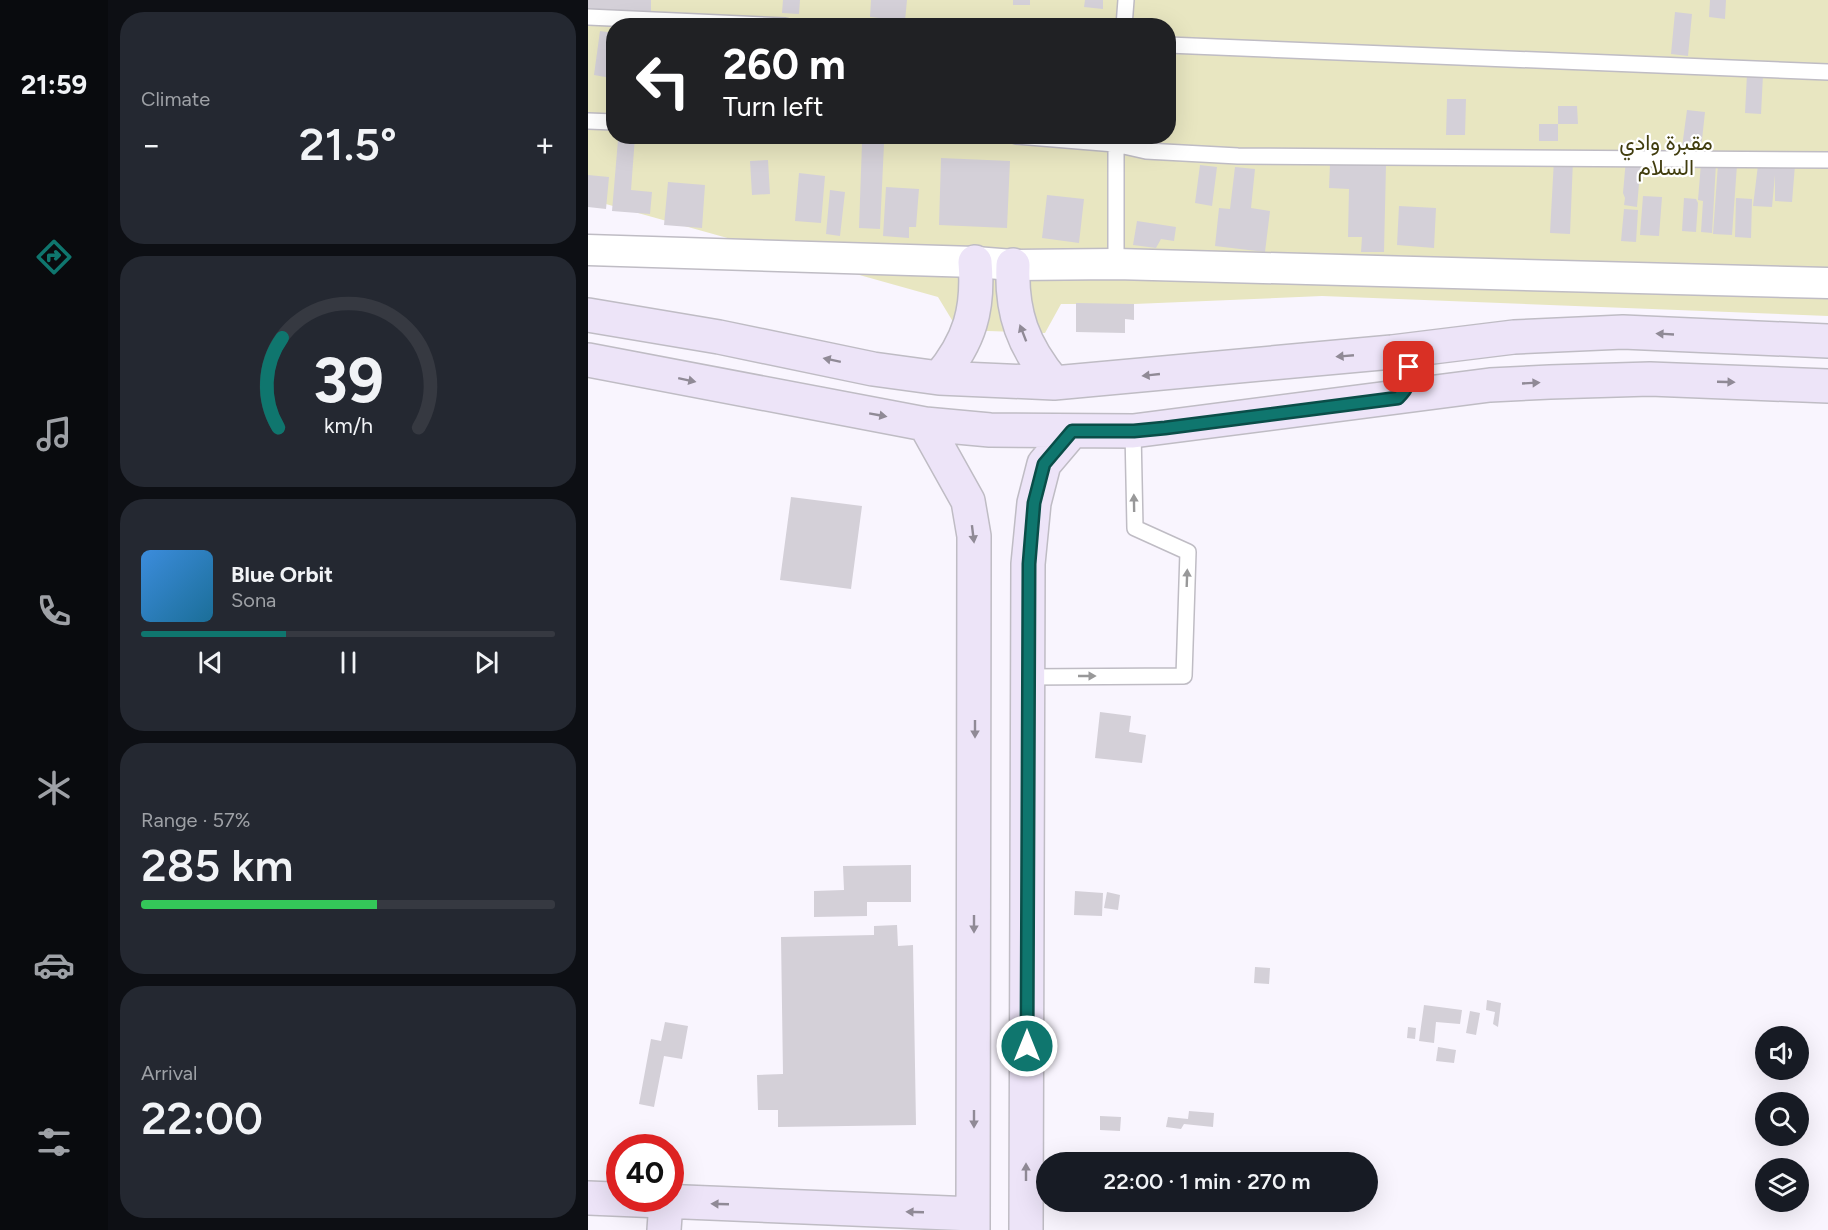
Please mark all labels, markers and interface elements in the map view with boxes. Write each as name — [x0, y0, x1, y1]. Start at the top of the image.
text: 260 m — [723, 39, 846, 90]
icon: left — [624, 42, 702, 120]
text: 21:59 — [21, 68, 87, 101]
text: Climate — [141, 87, 210, 111]
text: Turn left — [723, 90, 823, 123]
text: 21.5° — [299, 117, 397, 171]
text: − — [141, 125, 162, 164]
text: + — [534, 125, 555, 164]
park label: مقبرة وادي السلام — [1619, 129, 1713, 182]
icon: directions — [33, 236, 75, 278]
one-way arrow — [1018, 324, 1028, 342]
one-way arrow — [1655, 330, 1674, 339]
pin — [1383, 341, 1434, 392]
text: 39 — [313, 344, 383, 419]
icon: arrive — [1392, 350, 1425, 383]
one-way arrow — [1335, 351, 1354, 361]
one-way arrow — [823, 355, 841, 365]
one-way arrow — [1141, 370, 1160, 380]
one-way arrow — [677, 375, 696, 385]
one-way arrow — [1717, 377, 1736, 387]
one-way arrow — [1522, 378, 1541, 387]
one-way arrow — [869, 411, 888, 420]
icon: music — [33, 413, 75, 455]
text: km/h — [324, 414, 372, 439]
one-way arrow — [1130, 494, 1139, 513]
one-way arrow — [968, 525, 978, 544]
text: Blue Orbit — [231, 561, 333, 588]
one-way arrow — [1182, 568, 1192, 587]
text: Sona — [231, 588, 276, 612]
icon: phone — [33, 590, 75, 632]
icon: previous — [194, 646, 227, 679]
icon: pause — [332, 646, 365, 679]
icon: next — [470, 646, 503, 679]
one-way arrow — [1077, 671, 1096, 681]
one-way arrow — [970, 720, 980, 739]
icon: climate — [33, 767, 75, 809]
text: Range · 57% — [141, 808, 250, 832]
text: 285 km — [141, 838, 293, 892]
one-way arrow — [969, 915, 979, 934]
icon: car — [33, 944, 75, 986]
position arrow — [995, 1014, 1059, 1078]
map controls — [1755, 1026, 1809, 1212]
button: sound — [1755, 1026, 1809, 1080]
text: Arrival — [141, 1061, 197, 1085]
text: 22:00 — [141, 1091, 263, 1145]
button: search — [1755, 1092, 1809, 1146]
one-way arrow — [969, 1110, 979, 1129]
icon: filters — [33, 1121, 75, 1163]
speed limit sign: 40 — [606, 1134, 684, 1212]
button: layers — [1755, 1158, 1809, 1212]
one-way arrow — [1021, 1162, 1031, 1181]
text: 22:00 · 1 min · 270 m — [1104, 1168, 1310, 1195]
one-way arrow — [710, 1199, 729, 1208]
one-way arrow — [905, 1207, 924, 1216]

